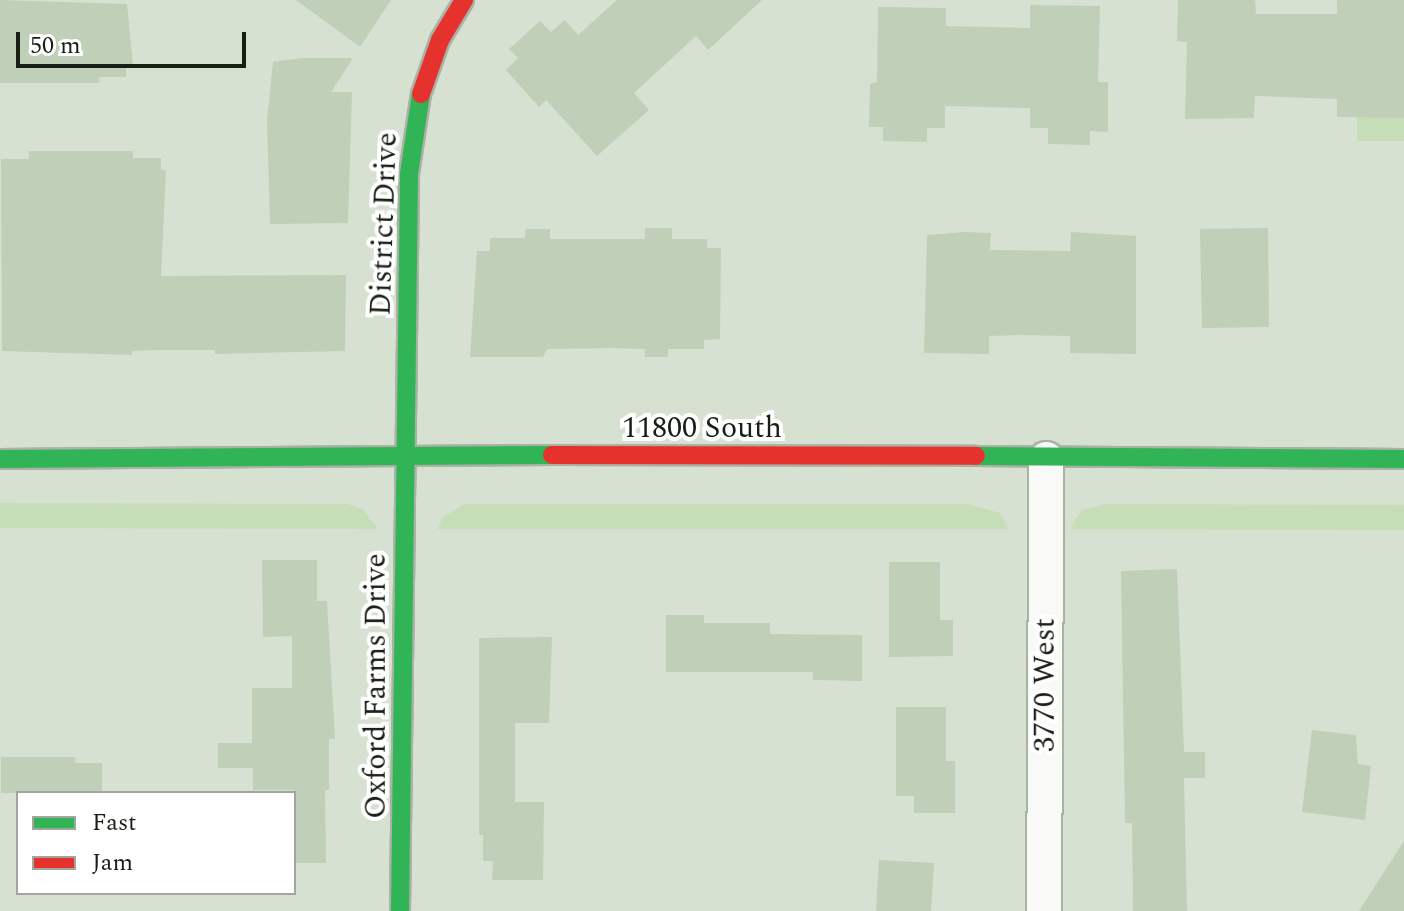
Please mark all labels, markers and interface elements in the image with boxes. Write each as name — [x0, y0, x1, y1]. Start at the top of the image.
scale bar — [20, 16, 250, 66]
text: 50 m — [30, 28, 81, 64]
street label: District Drive — [363, 132, 405, 316]
street label: 11800 South — [622, 410, 782, 446]
street label: Oxford Farms Drive — [358, 553, 394, 819]
street label: 3770 West — [1027, 618, 1063, 752]
legend — [16, 791, 296, 895]
text: Fast — [92, 805, 137, 841]
text: Jam — [92, 845, 133, 881]

